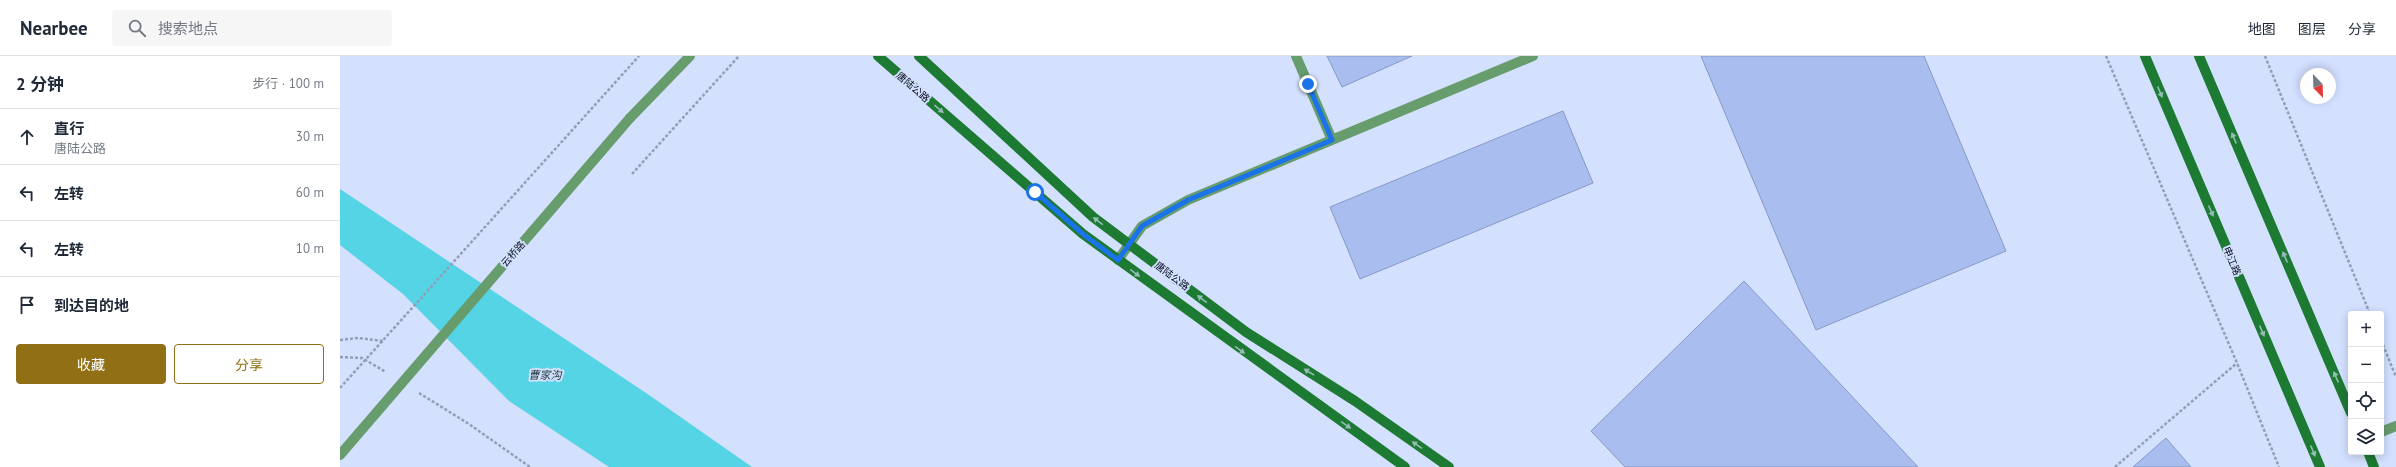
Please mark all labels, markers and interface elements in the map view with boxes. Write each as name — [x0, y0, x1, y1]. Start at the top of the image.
search box — [112, 10, 392, 46]
text: Nearbee — [20, 16, 88, 40]
icon: search — [126, 17, 148, 39]
text: 搜索地点 — [158, 19, 218, 38]
text: 地图 — [2248, 20, 2276, 38]
text: 图层 — [2298, 20, 2326, 38]
text: 分享 — [2348, 20, 2376, 38]
north arrow — [2300, 68, 2336, 104]
street label: 唐陆公路 — [894, 69, 932, 105]
text: 2 分钟 — [16, 73, 64, 95]
text: 步行 · 100 m — [252, 75, 324, 92]
route end — [1299, 75, 1317, 93]
one-way arrow — [2157, 86, 2163, 97]
one-way arrow — [934, 105, 944, 114]
text: 直行 — [54, 119, 84, 138]
icon: ahead — [16, 126, 38, 148]
text: 30 m — [296, 128, 324, 145]
one-way arrow — [2230, 131, 2236, 143]
text: 唐陆公路 — [54, 140, 106, 157]
icon: left — [16, 182, 38, 204]
route start — [1026, 183, 1044, 201]
text: 左转 — [54, 184, 84, 203]
text: 60 m — [296, 184, 324, 201]
one-way arrow — [2208, 206, 2214, 217]
one-way arrow — [1093, 216, 1104, 225]
icon: left — [16, 238, 38, 260]
street label: 云桥路 — [498, 238, 528, 270]
text: 左转 — [54, 240, 84, 259]
text: 10 m — [296, 240, 324, 257]
street label: 申江路 — [2220, 245, 2244, 277]
one-way arrow — [2281, 251, 2287, 263]
street label: 唐陆公路 — [1152, 259, 1192, 293]
one-way arrow — [1130, 269, 1141, 277]
icon: arrive — [16, 294, 38, 316]
one-way arrow — [1197, 295, 1208, 303]
text: 到达目的地 — [54, 296, 129, 315]
map controls — [2348, 311, 2384, 455]
button: + — [2348, 311, 2384, 347]
one-way arrow — [2259, 326, 2265, 337]
button: 收藏 — [16, 344, 166, 384]
button: 分享 — [174, 344, 324, 384]
one-way arrow — [1235, 346, 1245, 354]
button: − — [2348, 347, 2384, 383]
water label: 曹家沟 — [529, 368, 562, 382]
one-way arrow — [1304, 368, 1315, 376]
one-way arrow — [2332, 370, 2338, 382]
button: locate — [2348, 383, 2384, 419]
button: layers — [2348, 419, 2384, 455]
one-way arrow — [1341, 421, 1351, 429]
one-way arrow — [1412, 441, 1423, 449]
one-way arrow — [2310, 445, 2316, 457]

